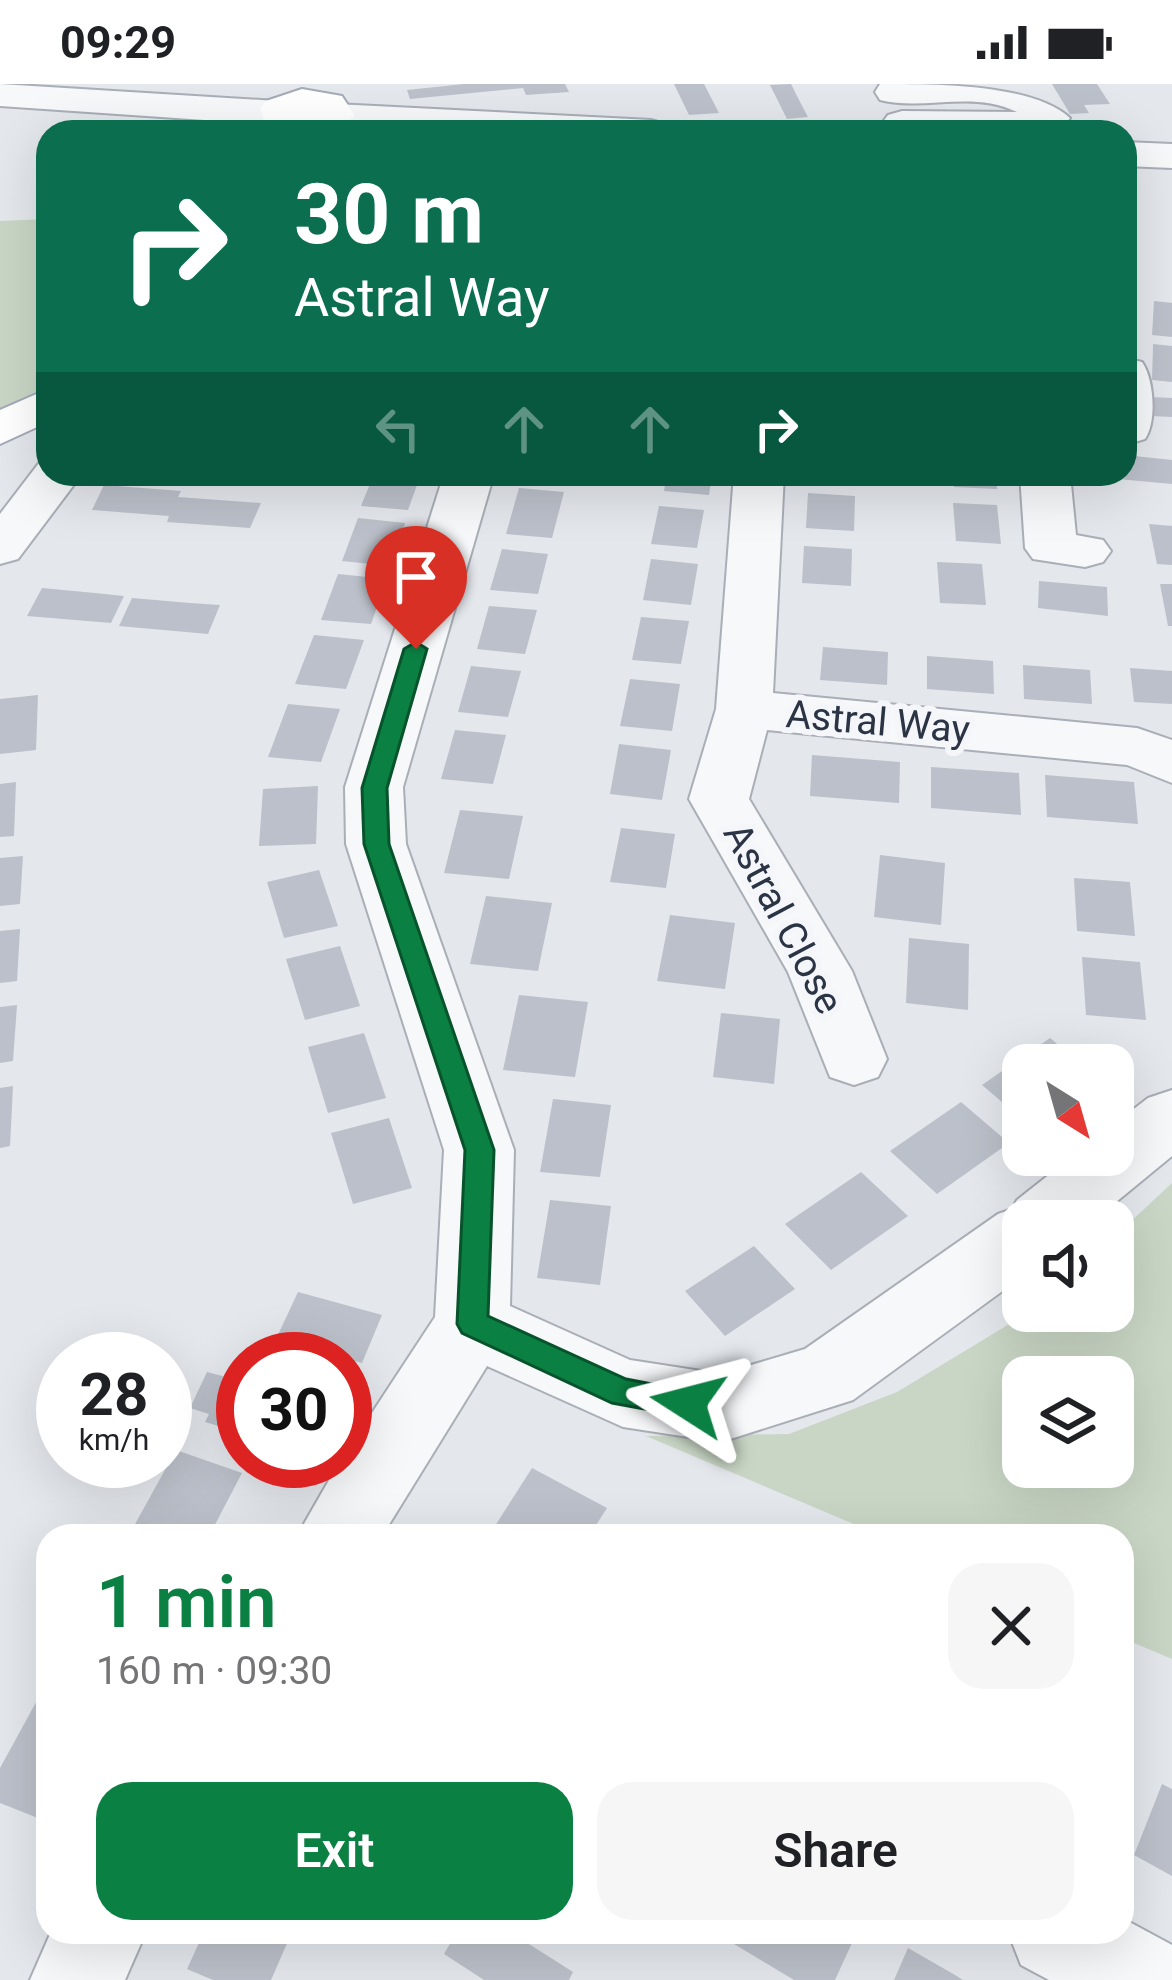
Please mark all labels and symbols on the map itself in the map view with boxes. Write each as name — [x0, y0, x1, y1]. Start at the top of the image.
pin — [365, 526, 467, 649]
street label: Astral Way — [784, 691, 972, 753]
street label: Astral Close — [714, 815, 853, 1022]
north arrow — [1002, 1044, 1134, 1176]
speed limit sign: 30 — [216, 1332, 372, 1488]
position arrow — [625, 1340, 751, 1466]

